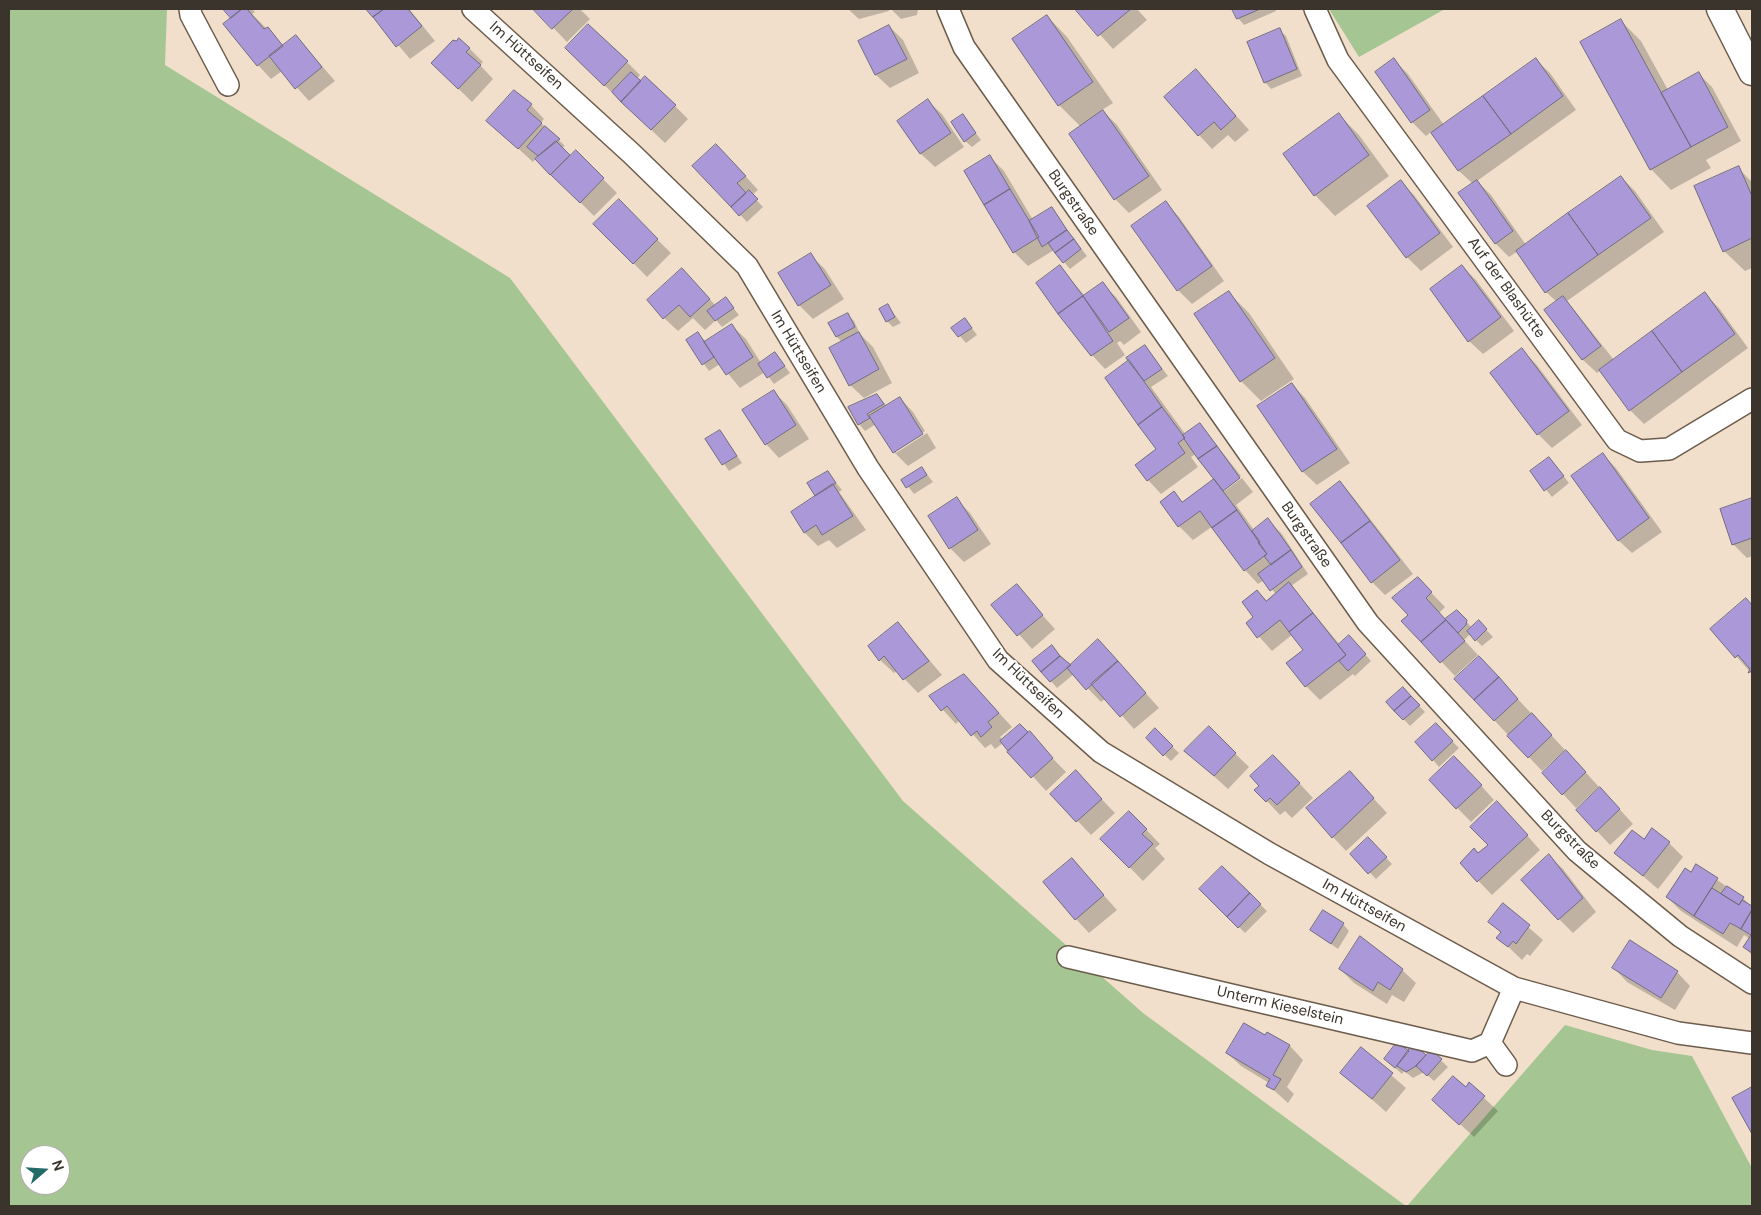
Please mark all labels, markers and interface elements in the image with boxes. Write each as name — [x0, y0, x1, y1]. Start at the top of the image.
street label: Im Hüttseifen — [485, 18, 567, 94]
street label: Burgstraße — [1044, 167, 1102, 239]
street label: Auf der Blashütte — [1463, 234, 1549, 342]
street label: Im Hüttseifen — [766, 307, 830, 397]
street label: Burgstraße — [1277, 499, 1335, 571]
street label: Im Hüttseifen — [988, 645, 1068, 723]
street label: Burgstraße — [1537, 807, 1603, 873]
street label: Im Hüttseifen — [1319, 876, 1409, 936]
street label: Unterm Kieselstein — [1215, 983, 1345, 1029]
north arrow — [20, 1145, 70, 1195]
text: N — [48, 1158, 68, 1173]

